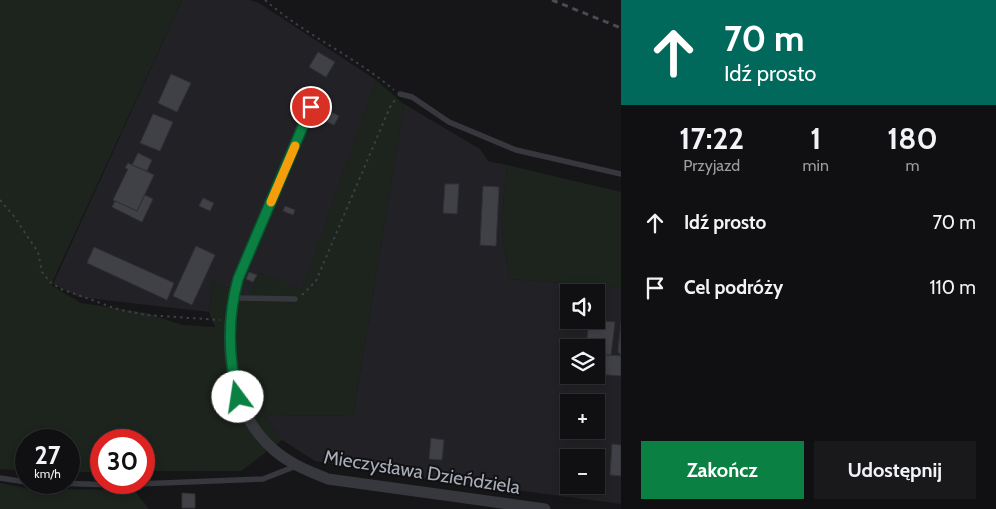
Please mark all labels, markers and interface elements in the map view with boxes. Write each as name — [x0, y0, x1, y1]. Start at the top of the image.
text: 70 m — [724, 17, 805, 60]
icon: ahead — [641, 20, 706, 85]
text: Idź prosto — [724, 60, 816, 87]
pin — [290, 86, 332, 128]
icon: arrive — [297, 93, 325, 121]
text: 17:22 — [679, 120, 744, 157]
text: 1 — [810, 120, 821, 157]
text: 180 — [887, 120, 938, 157]
text: Przyjazd — [683, 156, 740, 175]
text: min — [803, 156, 829, 175]
text: m — [905, 156, 919, 175]
icon: ahead — [641, 209, 669, 237]
text: Idź prosto — [684, 211, 766, 234]
text: 70 m — [932, 211, 976, 234]
icon: arrive — [641, 274, 669, 302]
text: Cel podróży — [684, 276, 783, 299]
text: 110 m — [929, 276, 976, 299]
map controls — [560, 284, 605, 494]
button: sound — [560, 284, 605, 329]
button: layers — [560, 339, 605, 384]
position arrow — [211, 370, 263, 422]
button: + — [560, 394, 605, 439]
speed limit sign: 30 — [90, 429, 155, 494]
text: 27 — [35, 440, 60, 470]
button: Zakończ — [641, 441, 804, 499]
button: Udostępnij — [814, 441, 976, 499]
street label: Mieczysława Dzieńdziela — [322, 445, 522, 499]
button: − — [560, 449, 605, 494]
text: km/h — [34, 466, 61, 481]

